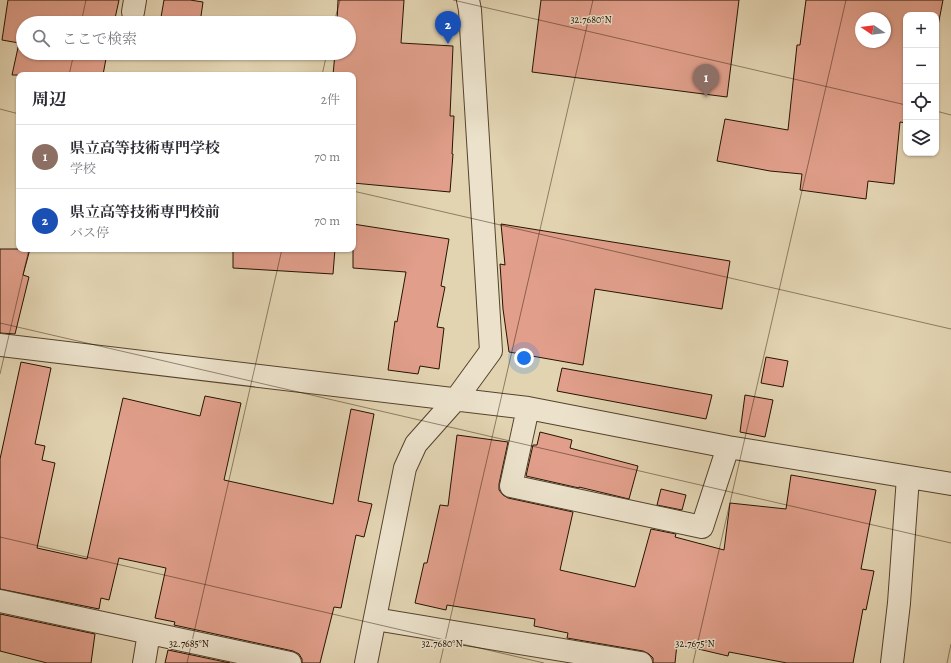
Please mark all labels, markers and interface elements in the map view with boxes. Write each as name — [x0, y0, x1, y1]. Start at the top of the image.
pin: 2 — [435, 11, 461, 44]
north arrow — [855, 12, 891, 48]
map controls — [903, 12, 939, 156]
button: + — [903, 12, 939, 48]
text: 32.7680°N — [570, 13, 612, 26]
search box — [16, 16, 356, 60]
icon: search — [30, 27, 52, 49]
text: ここで検索 — [62, 29, 137, 49]
button: − — [903, 48, 939, 84]
pin: 1 — [693, 64, 719, 97]
button: locate — [903, 84, 939, 120]
text: 周辺 — [32, 88, 66, 111]
text: 2件 — [321, 91, 340, 108]
button: layers — [903, 120, 939, 156]
text: 県立高等技術専門学校 — [70, 138, 220, 158]
text: 1 — [43, 148, 47, 165]
text: 70 m — [314, 148, 340, 165]
text: 学校 — [70, 160, 96, 177]
text: 県立高等技術専門校前 — [70, 202, 220, 222]
text: 2 — [42, 212, 48, 229]
text: 70 m — [314, 212, 340, 229]
text: バス停 — [70, 224, 109, 241]
your location — [514, 348, 534, 368]
text: 32.7685°N — [169, 637, 209, 650]
text: 32.7680°N — [421, 637, 463, 650]
text: 32.7675°N — [675, 637, 715, 650]

